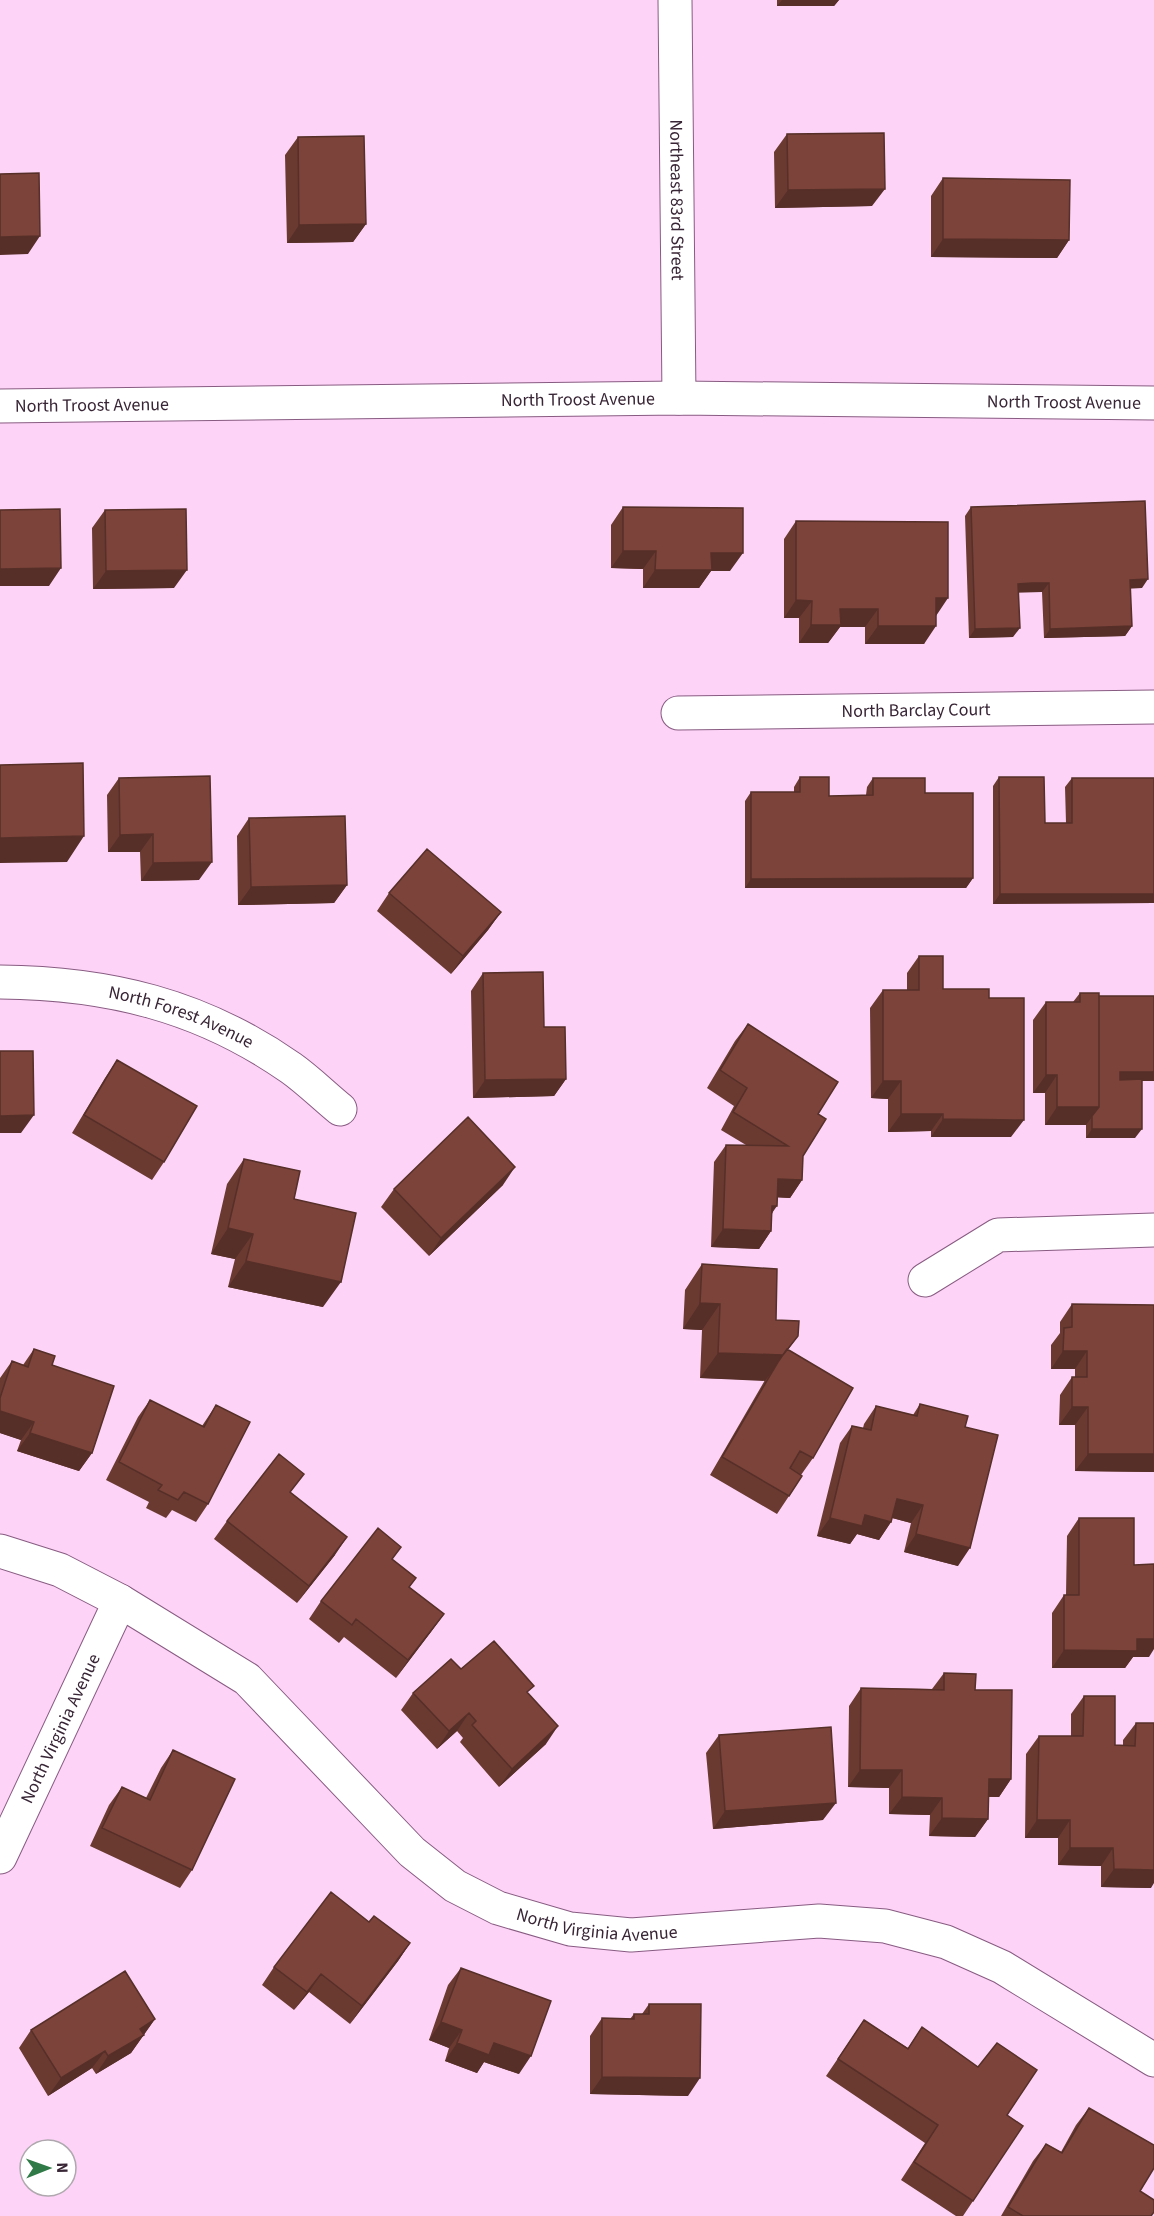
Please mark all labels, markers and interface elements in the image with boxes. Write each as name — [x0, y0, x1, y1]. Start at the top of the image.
street label: Northeast 83rd Street — [663, 119, 690, 281]
street label: North Troost Avenue — [501, 386, 655, 413]
street label: North Troost Avenue — [987, 389, 1141, 416]
street label: North Troost Avenue — [15, 392, 169, 419]
street label: North Barclay Court — [841, 697, 991, 724]
street label: North Forest Avenue — [106, 980, 258, 1055]
street label: North Virginia Avenue — [15, 1649, 107, 1808]
street label: North Virginia Avenue — [513, 1902, 678, 1948]
north arrow — [18, 2138, 78, 2198]
text: N — [51, 2162, 73, 2173]

